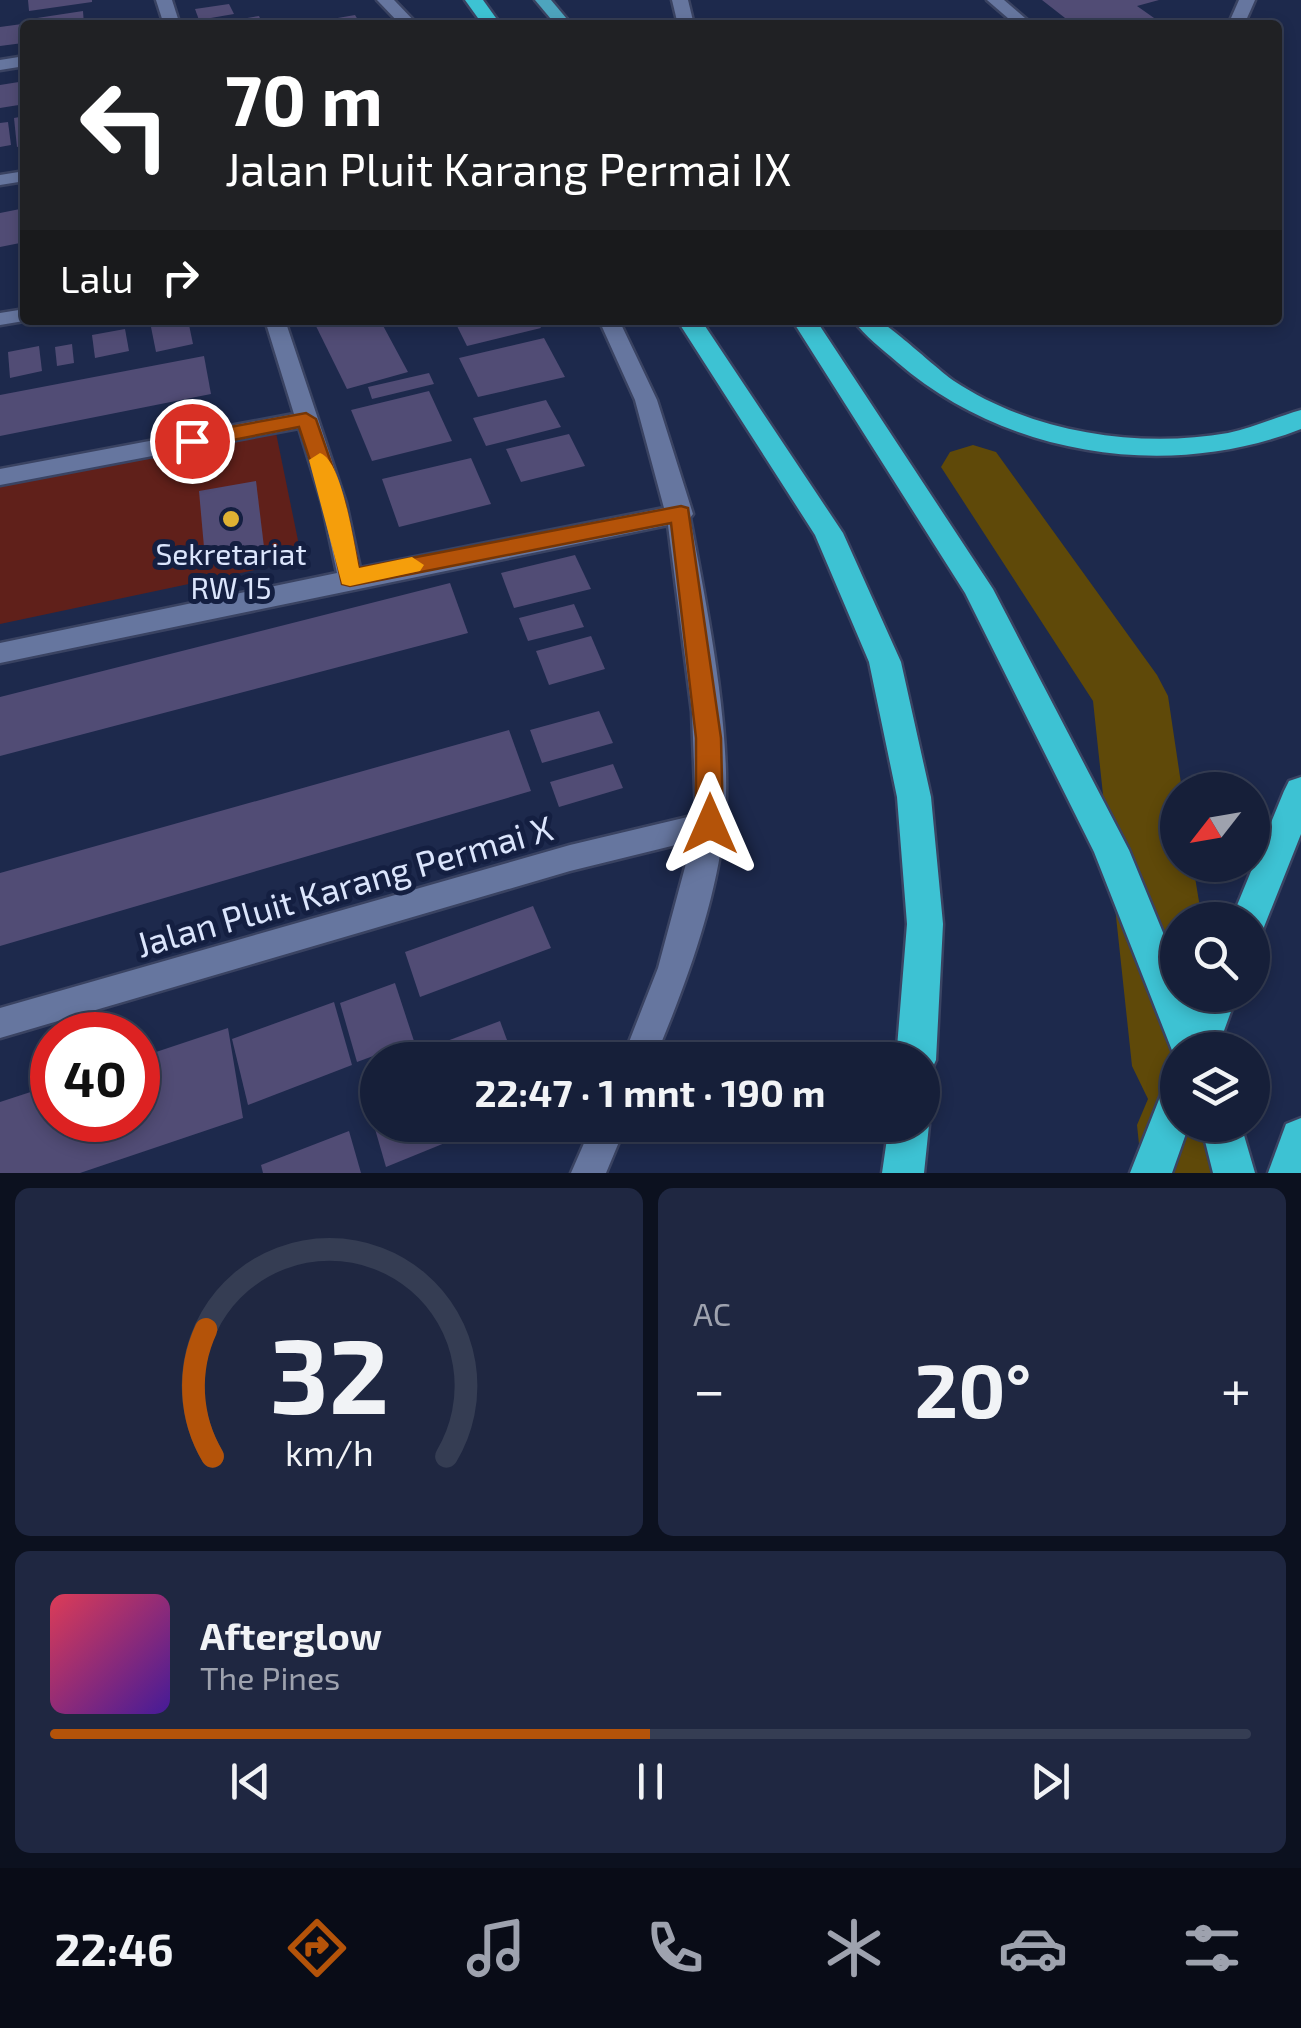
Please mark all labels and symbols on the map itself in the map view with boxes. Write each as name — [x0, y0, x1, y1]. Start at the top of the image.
pin — [150, 399, 235, 484]
marker: Sekretariat RW 15 — [220, 508, 242, 530]
place label: Sekretariat RW 15 — [155, 535, 307, 605]
position arrow — [658, 772, 762, 876]
north arrow — [1160, 772, 1270, 882]
street label: Jalan Pluit Karang Permai X — [131, 805, 557, 965]
speed limit sign: 40 — [30, 1012, 160, 1142]

